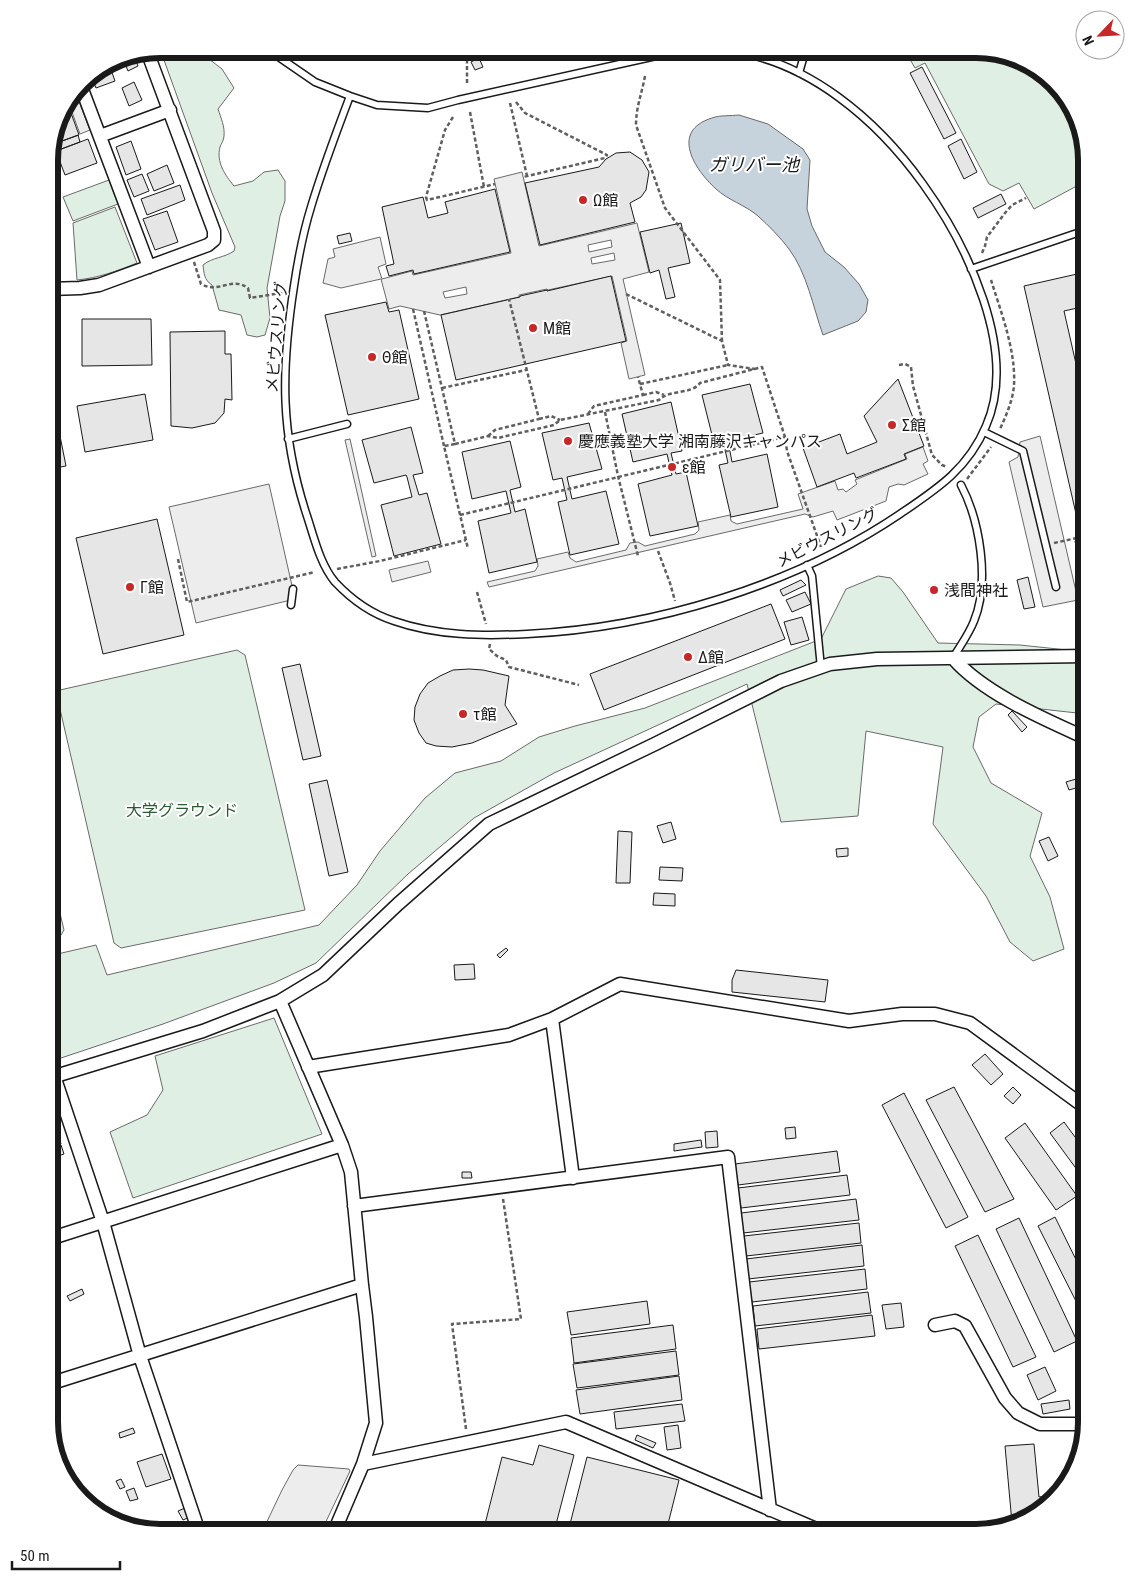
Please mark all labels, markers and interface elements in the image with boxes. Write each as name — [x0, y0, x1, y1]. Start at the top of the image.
north arrow — [1075, 10, 1125, 60]
text: N — [1079, 33, 1097, 48]
water label: ガリバー池 — [709, 154, 801, 175]
place label: Ω館 — [593, 191, 618, 210]
marker: Ω館 — [577, 194, 589, 206]
street label: メビウスリング — [262, 280, 291, 394]
place label: Μ館 — [543, 319, 571, 338]
marker: Μ館 — [527, 322, 539, 334]
place label: Θ館 — [382, 348, 408, 367]
marker: Θ館 — [366, 351, 378, 363]
place label: Σ館 — [902, 416, 926, 435]
marker: Σ館 — [886, 419, 898, 431]
place label: 慶應義塾大学 湘南藤沢キャンパス — [578, 432, 822, 451]
marker: 慶應義塾大学 湘南藤沢キャンパス — [562, 435, 574, 447]
place label: ε館 — [682, 458, 706, 477]
marker: ε館 — [666, 461, 678, 473]
street label: メビウスリング — [773, 504, 881, 571]
place label: Γ館 — [140, 578, 164, 597]
marker: Γ館 — [124, 581, 136, 593]
place label: 浅間神社 — [944, 581, 1008, 600]
marker: 浅間神社 — [928, 584, 940, 596]
place label: Δ館 — [698, 648, 724, 667]
marker: Δ館 — [682, 651, 694, 663]
place label: τ館 — [473, 705, 496, 724]
marker: τ館 — [457, 708, 469, 720]
park label: 大学グラウンド — [126, 801, 238, 820]
scale bar — [12, 1538, 120, 1570]
text: 50 m — [20, 1547, 50, 1565]

